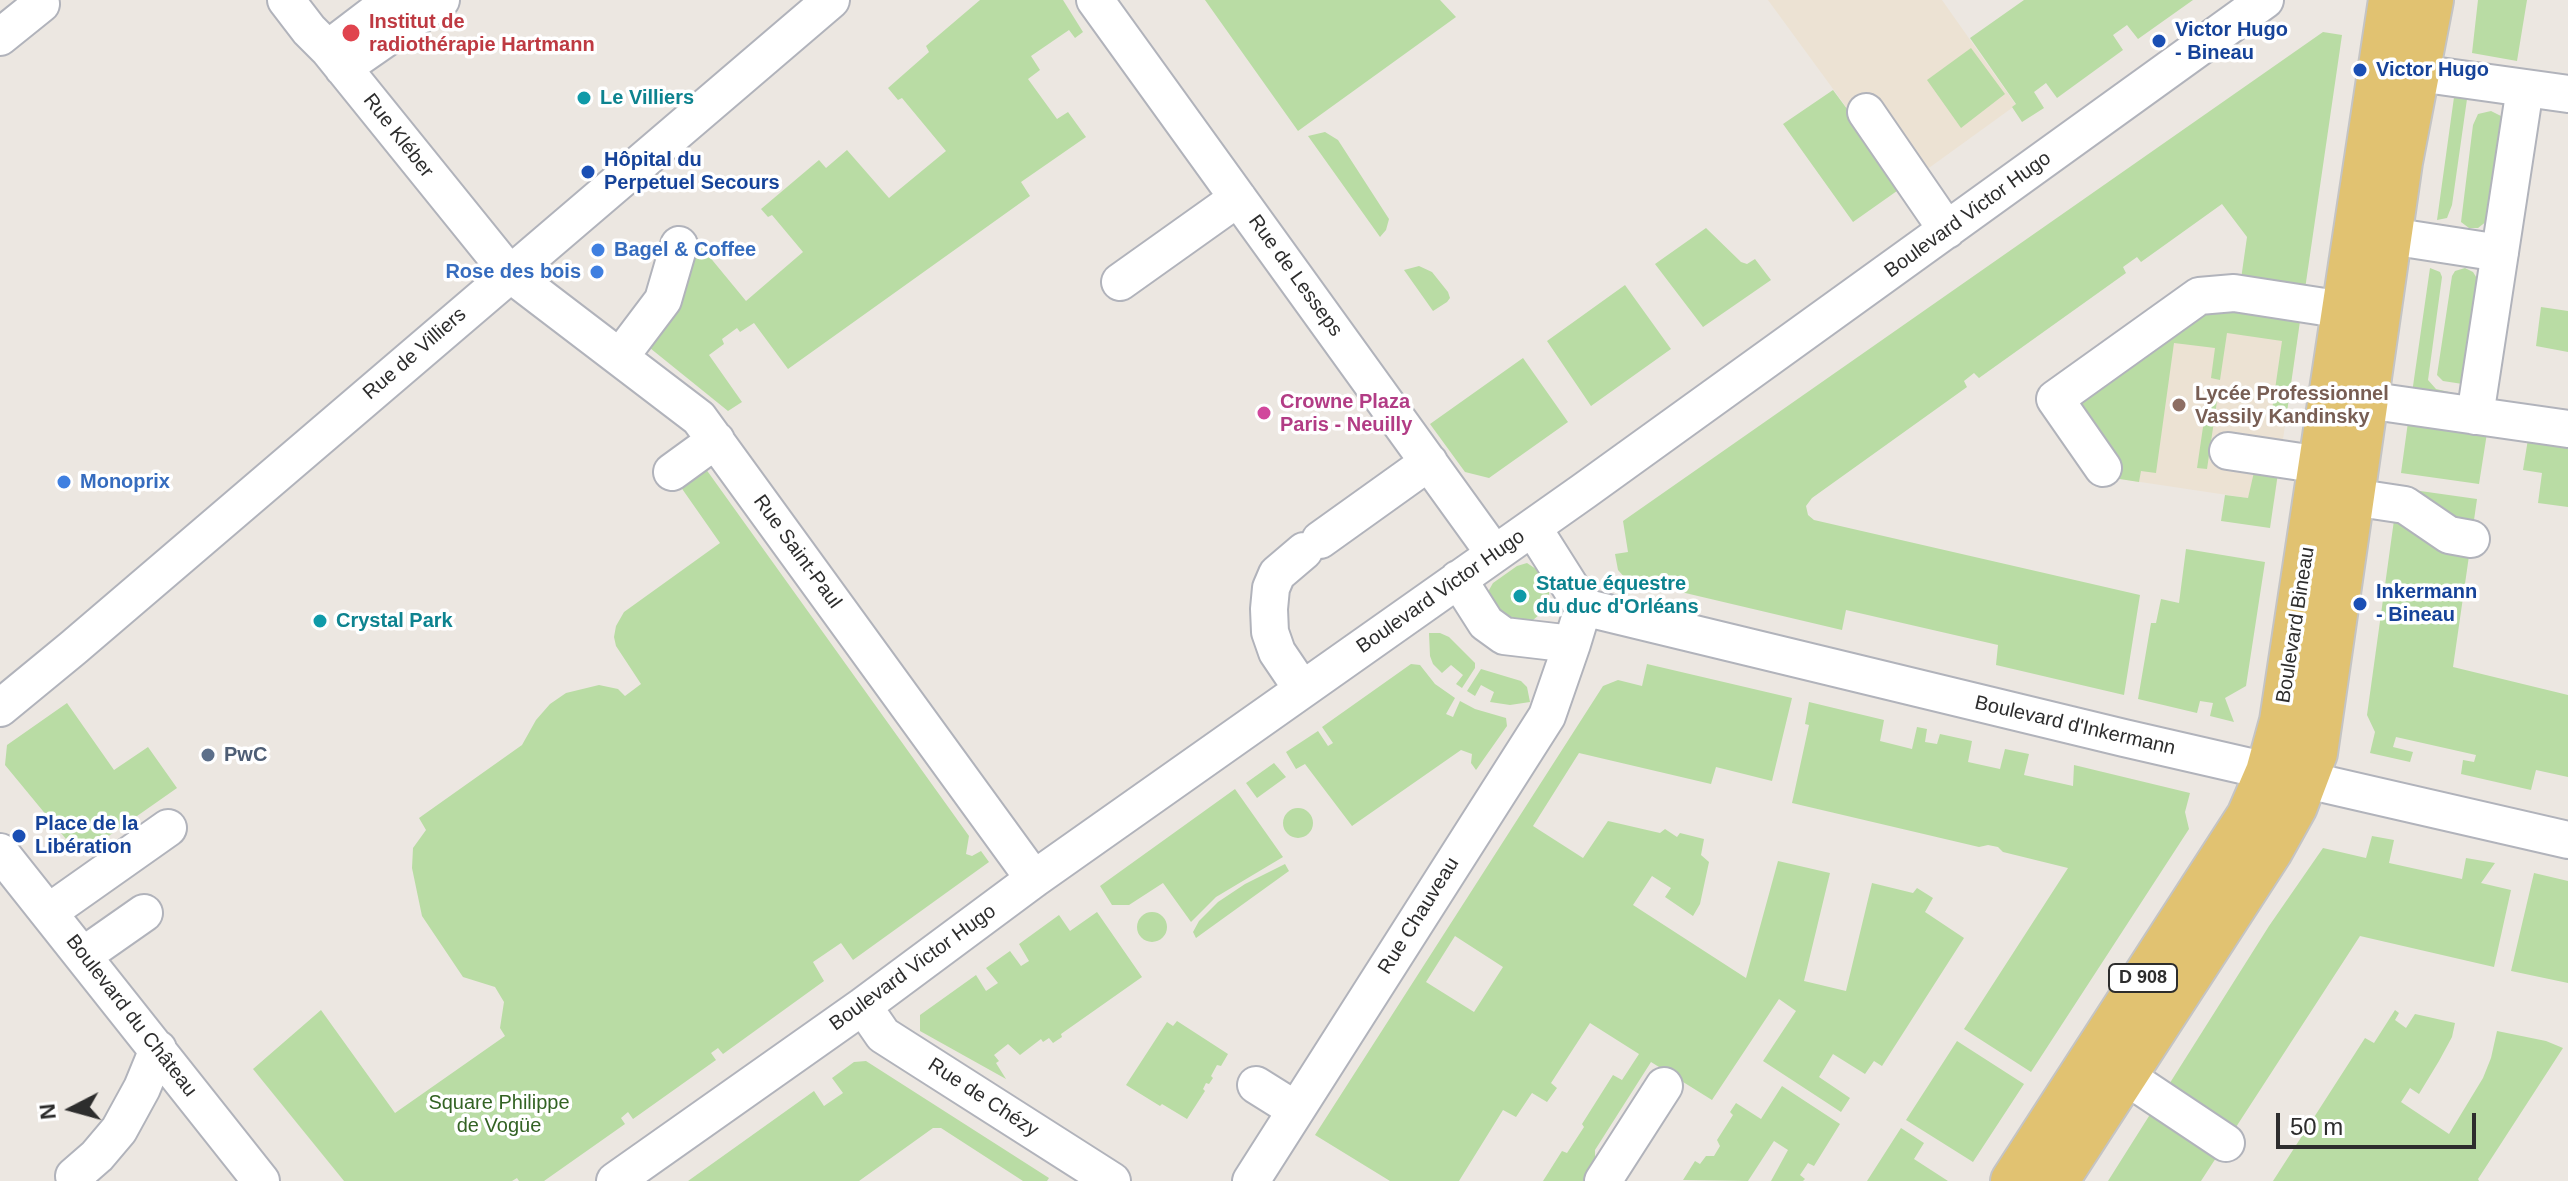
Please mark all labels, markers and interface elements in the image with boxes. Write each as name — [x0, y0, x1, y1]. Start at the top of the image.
place label: Institut de radiothérapie Hartmann — [369, 10, 595, 57]
place label: Victor Hugo - Bineau — [2175, 18, 2288, 65]
marker: Institut de radiothérapie Hartmann — [340, 22, 362, 44]
marker: Victor Hugo - Bineau — [2150, 32, 2168, 50]
place label: Victor Hugo — [2376, 58, 2489, 82]
marker: Victor Hugo — [2351, 61, 2369, 79]
place label: Le Villiers — [600, 86, 694, 110]
street label: Rue Kléber — [358, 89, 438, 183]
marker: Le Villiers — [575, 89, 593, 107]
street label: Boulevard Victor Hugo — [1880, 147, 2056, 283]
place label: Hôpital du Perpetuel Secours — [604, 148, 780, 195]
marker: Hôpital du Perpetuel Secours — [579, 163, 597, 181]
street label: Rue de Lesseps — [1243, 210, 1347, 342]
place label: Bagel & Coffee — [614, 238, 756, 262]
marker: Bagel & Coffee — [589, 241, 607, 259]
place label: Rose des bois — [445, 260, 581, 284]
marker: Rose des bois — [588, 263, 606, 281]
street label: Rue de Villiers — [359, 303, 471, 405]
place label: Lycée Professionnel Vassily Kandinsky — [2195, 382, 2389, 429]
place label: Crowne Plaza Paris - Neuilly — [1280, 390, 1412, 437]
marker: Lycée Professionnel Vassily Kandinsky — [2170, 396, 2188, 414]
marker: Crowne Plaza Paris - Neuilly — [1255, 404, 1273, 422]
place label: Monoprix — [80, 470, 170, 494]
marker: Monoprix — [55, 473, 73, 491]
street label: Rue Saint-Paul — [748, 491, 846, 613]
street label: Boulevard Victor Hugo — [1352, 525, 1530, 659]
street label: Boulevard Bineau — [2272, 545, 2320, 705]
place label: Statue équestre du duc d'Orléans — [1536, 572, 1699, 619]
place label: Inkermann - Bineau — [2376, 580, 2477, 627]
marker: Statue équestre du duc d'Orléans — [1511, 587, 1529, 605]
marker: Inkermann - Bineau — [2351, 595, 2369, 613]
place label: Crystal Park — [336, 609, 453, 633]
marker: Crystal Park — [311, 612, 329, 630]
street label: Boulevard d'Inkermann — [1972, 691, 2178, 761]
place label: PwC — [224, 743, 267, 767]
marker: PwC — [199, 746, 217, 764]
place label: Place de la Libération — [35, 812, 138, 859]
marker: Place de la Libération — [10, 827, 28, 845]
street label: Rue Chauveau — [1373, 853, 1465, 979]
street label: Boulevard Victor Hugo — [825, 900, 1001, 1036]
street label: Boulevard du Château — [60, 930, 202, 1102]
road number: D 908 — [2109, 964, 2177, 992]
street label: Rue de Chézy — [923, 1053, 1043, 1143]
north arrow — [32, 1069, 112, 1149]
park label: Square Philippe de Vogüe — [428, 1091, 570, 1138]
scale bar — [2280, 1097, 2480, 1147]
text: N — [34, 1102, 61, 1121]
text: 50 m — [2290, 1113, 2343, 1140]

